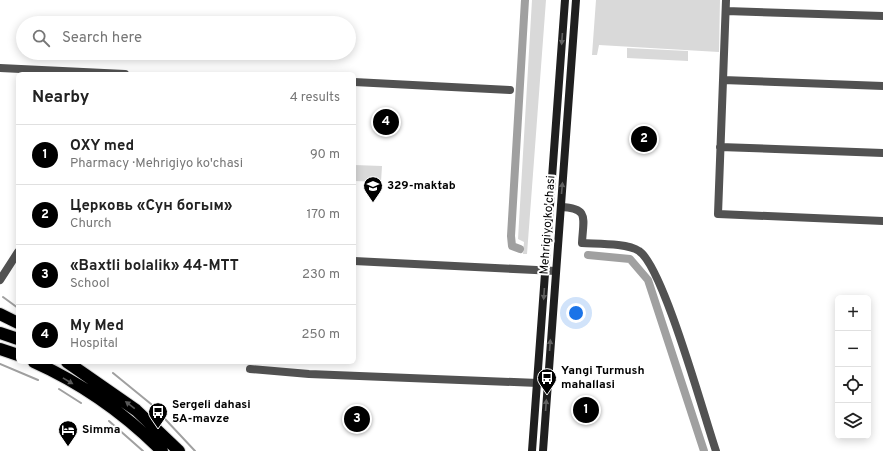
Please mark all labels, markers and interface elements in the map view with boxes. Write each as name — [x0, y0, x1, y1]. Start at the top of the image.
search box — [16, 16, 356, 60]
icon: search — [30, 27, 52, 49]
text: Search here — [62, 29, 142, 48]
one-way arrow — [558, 33, 565, 45]
text: Nearby — [32, 87, 89, 109]
text: 4 results — [290, 90, 340, 106]
pin: 4 — [373, 107, 399, 137]
pin: 2 — [631, 124, 657, 154]
text: OXY med — [70, 137, 134, 156]
text: 1 — [42, 147, 48, 163]
text: 90 m — [310, 147, 340, 163]
text: Pharmacy · Mehrigiyo ko'chasi — [70, 156, 243, 172]
school or university icon: 329-maktab — [362, 175, 384, 203]
street label: Mehrigiyo ko'chasi — [537, 175, 559, 275]
place label: 329-maktab — [387, 178, 456, 194]
one-way arrow — [559, 181, 566, 194]
text: Церковь «Сун богым» — [70, 197, 232, 216]
text: 2 — [41, 207, 49, 223]
text: 170 m — [306, 207, 340, 223]
text: Church — [70, 216, 112, 232]
text: «Baxtli bolalik» 44-MTT — [70, 257, 239, 276]
text: 3 — [41, 267, 49, 283]
text: 230 m — [302, 267, 340, 283]
text: School — [70, 276, 110, 292]
one-way arrow — [540, 288, 547, 300]
map controls — [835, 295, 871, 439]
button: + — [835, 295, 871, 331]
your location — [566, 303, 586, 323]
text: My Med — [70, 317, 124, 336]
text: 4 — [41, 327, 49, 343]
text: 250 m — [302, 327, 340, 343]
button: − — [835, 331, 871, 367]
text: Hospital — [70, 336, 118, 352]
one-way arrow — [547, 339, 554, 351]
place label: Yangi Turmush mahallasi — [561, 363, 645, 393]
bus stop icon: Yangi Turmush mahallasi — [536, 367, 558, 395]
button: locate — [835, 367, 871, 403]
one-way arrow — [62, 377, 74, 384]
pin: 1 — [573, 395, 599, 425]
place label: Sergeli dahasi 5A-mavze — [172, 397, 251, 427]
one-way arrow — [543, 399, 550, 411]
bus stop icon: Sergeli dahasi 5A-mavze — [147, 401, 169, 429]
one-way arrow — [125, 402, 135, 410]
button: layers — [835, 403, 871, 439]
pin: 3 — [344, 404, 370, 434]
hotel icon: Simma — [57, 419, 79, 447]
place label: Simma — [82, 422, 121, 438]

